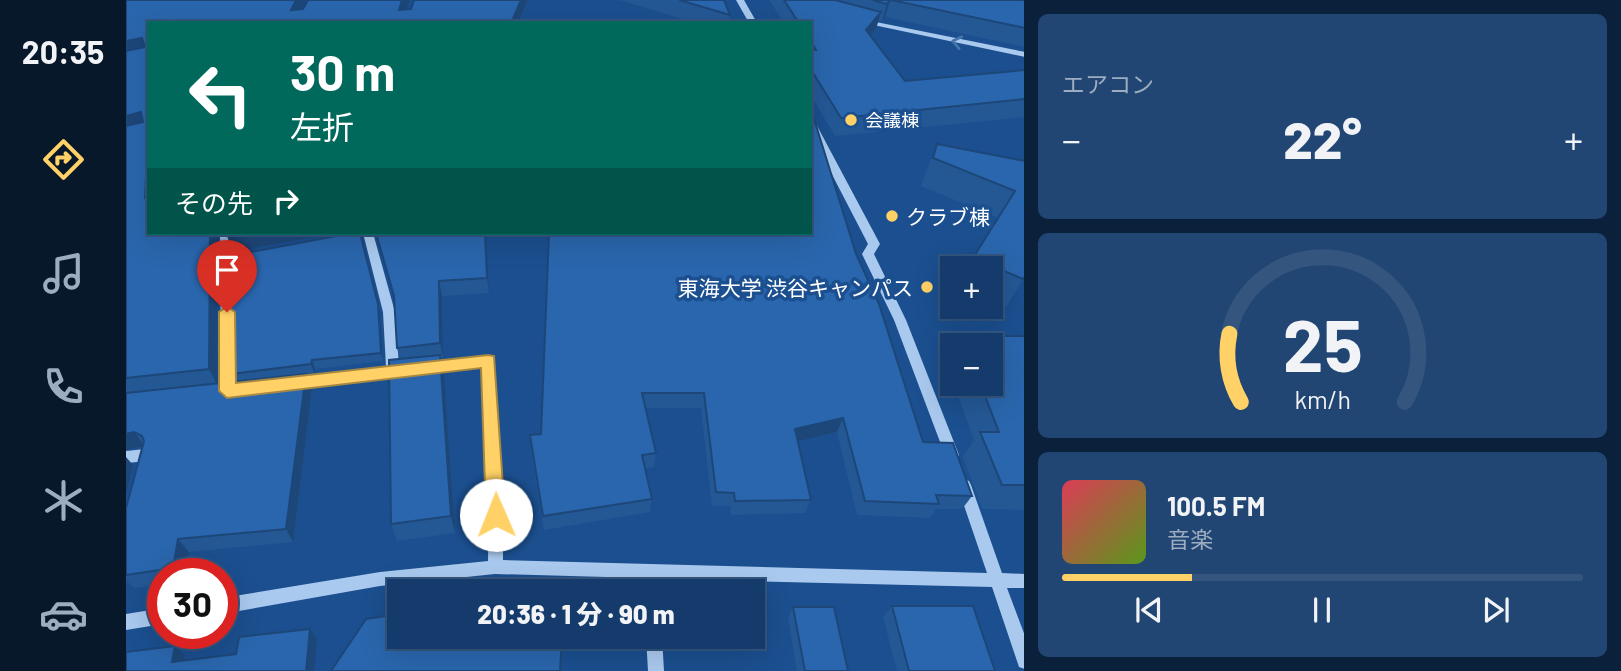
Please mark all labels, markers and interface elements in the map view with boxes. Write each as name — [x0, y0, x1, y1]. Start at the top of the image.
text: 20:35 — [22, 32, 104, 70]
one-way arrow — [951, 36, 963, 51]
text: 30 m — [290, 42, 395, 101]
icon: left — [175, 49, 266, 140]
text: エアコン — [1062, 70, 1154, 98]
text: 左折 — [290, 107, 354, 145]
text: 22° — [1283, 107, 1362, 169]
place label: 会議棟 — [865, 109, 919, 131]
marker: 会議棟 — [843, 112, 859, 128]
text: − — [1062, 116, 1081, 162]
text: + — [1564, 116, 1583, 162]
icon: directions — [39, 135, 88, 184]
icon: right — [267, 182, 305, 220]
text: その先 — [175, 187, 253, 218]
place label: クラブ棟 — [906, 204, 990, 229]
marker: クラブ棟 — [884, 208, 900, 224]
pin — [197, 240, 257, 312]
icon: music — [39, 249, 88, 298]
icon: arrive — [208, 251, 246, 289]
map controls — [940, 256, 1003, 396]
button: + — [940, 256, 1003, 319]
place label: 東海大学 渋谷キャンパス — [678, 275, 913, 300]
marker: 東海大学 渋谷キャンパス — [919, 279, 935, 295]
text: 25 — [1282, 299, 1363, 387]
button: − — [940, 333, 1003, 396]
icon: phone — [39, 362, 88, 411]
text: km/h — [1294, 383, 1351, 413]
icon: climate — [39, 476, 88, 525]
position arrow — [459, 478, 533, 552]
text: 100.5 FM — [1167, 490, 1265, 521]
text: 音楽 — [1167, 525, 1213, 553]
speed limit sign: 30 — [147, 558, 238, 649]
icon: car — [39, 590, 88, 639]
icon: previous — [1130, 591, 1168, 629]
icon: pause — [1303, 591, 1341, 629]
icon: next — [1477, 591, 1515, 629]
text: 20:36 · 1 分 · 90 m — [477, 598, 675, 629]

